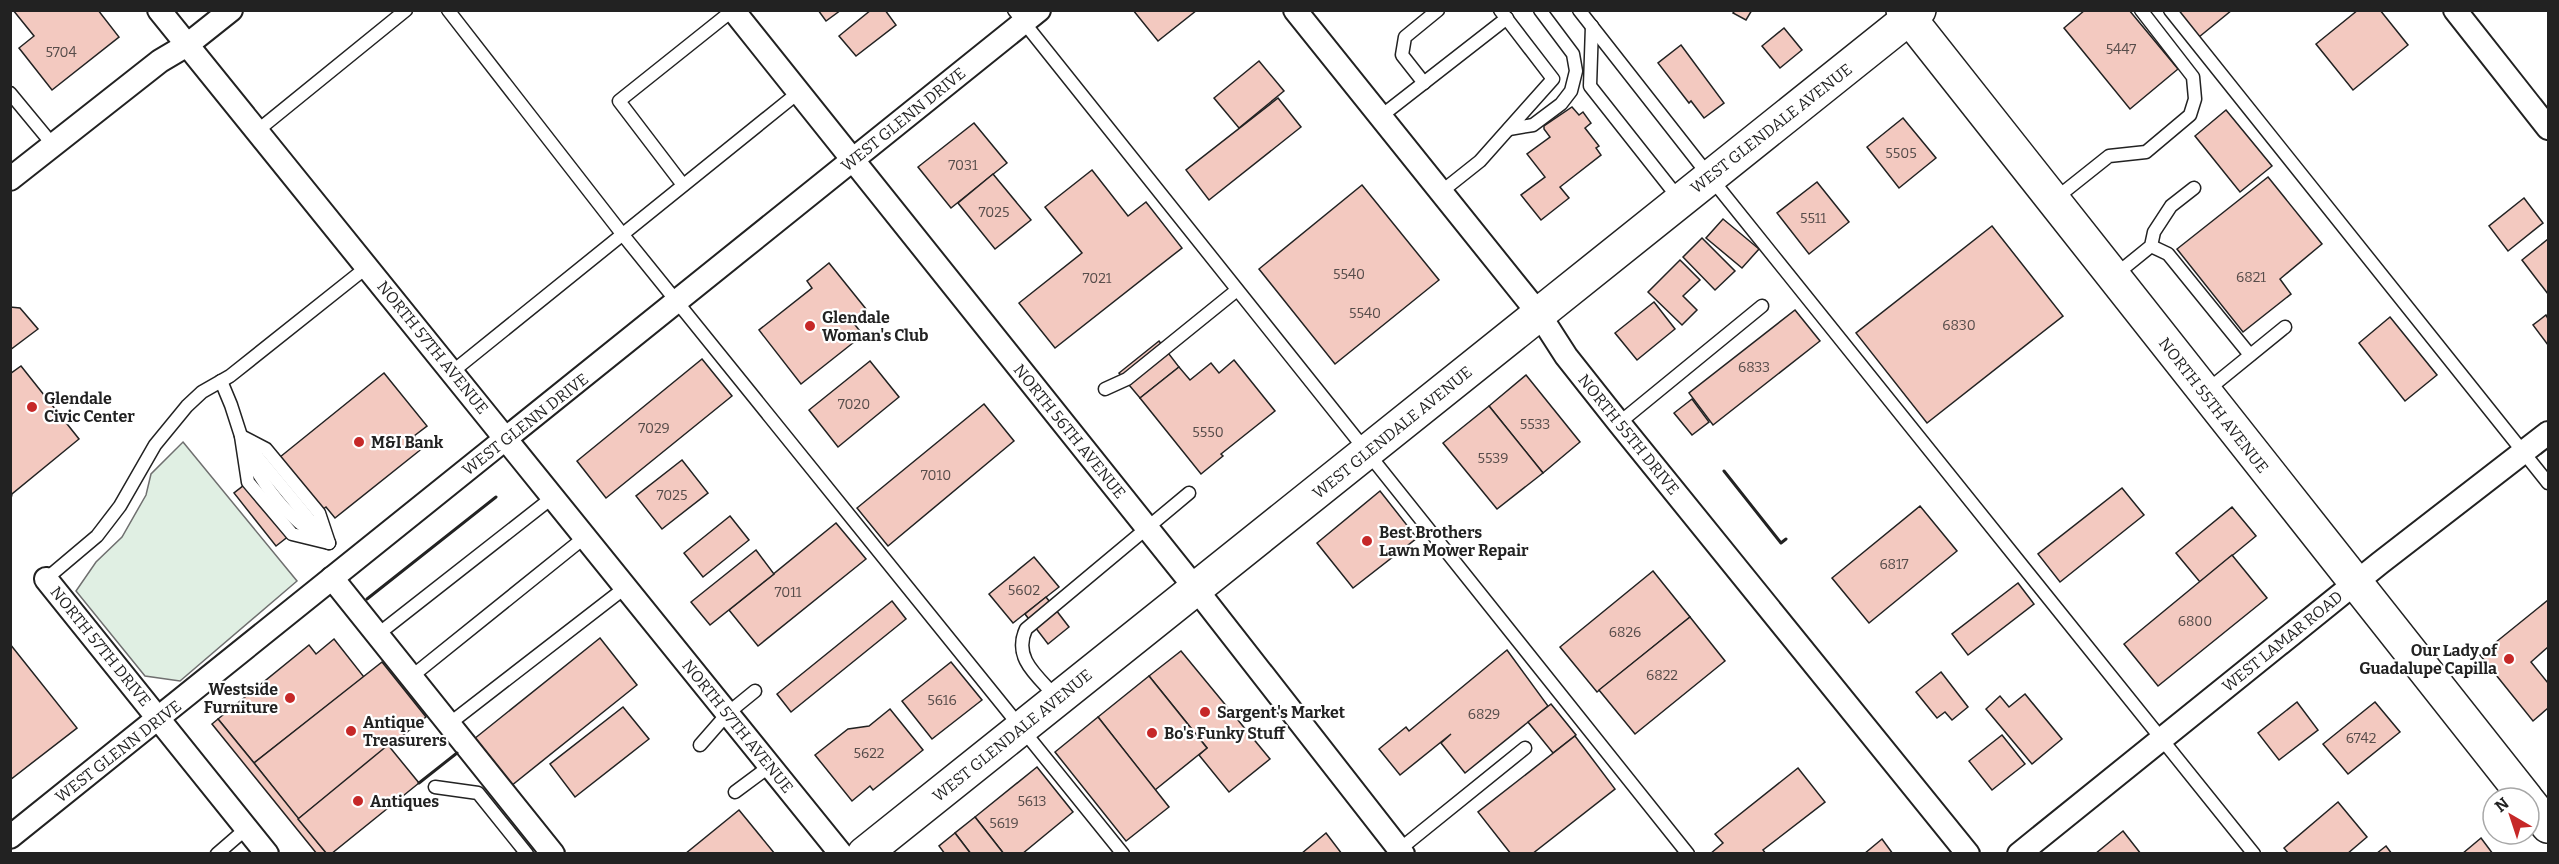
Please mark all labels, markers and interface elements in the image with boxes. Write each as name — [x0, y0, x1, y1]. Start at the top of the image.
house number: 5447 — [2106, 41, 2136, 58]
house number: 5704 — [45, 44, 77, 61]
street label: WEST GLENDALE AVENUE — [1687, 59, 1856, 197]
street label: WEST GLENN DRIVE — [837, 63, 969, 175]
house number: 5505 — [1885, 145, 1917, 162]
house number: 7031 — [948, 157, 978, 174]
house number: 7025 — [979, 204, 1009, 221]
house number: 5511 — [1800, 210, 1826, 227]
house number: 5540 — [1333, 266, 1365, 283]
house number: 6821 — [2236, 269, 2266, 286]
house number: 7021 — [1082, 270, 1112, 287]
street label: NORTH 57TH AVENUE — [373, 277, 492, 418]
house number: 5540 — [1349, 305, 1381, 322]
place label: Glendale Woman's Club — [822, 308, 928, 345]
house number: 6830 — [1942, 317, 1976, 334]
marker: Glendale Woman's Club — [803, 319, 817, 333]
street label: NORTH 55TH AVENUE — [2155, 334, 2272, 477]
house number: 6833 — [1738, 359, 1770, 376]
street label: NORTH 56TH AVENUE — [1010, 360, 1130, 502]
street label: WEST GLENDALE AVENUE — [1309, 362, 1476, 503]
street label: WEST GLENN DRIVE — [459, 369, 592, 479]
street label: NORTH 55TH DRIVE — [1574, 370, 1683, 498]
place label: Glendale Civic Center — [44, 389, 135, 426]
house number: 7020 — [838, 396, 870, 413]
marker: Glendale Civic Center — [25, 400, 39, 414]
house number: 5533 — [1520, 416, 1550, 433]
house number: 7029 — [638, 420, 670, 437]
house number: 5550 — [1192, 424, 1224, 441]
place label: M&I Bank — [371, 433, 444, 452]
marker: M&I Bank — [352, 435, 366, 449]
house number: 5539 — [1478, 450, 1508, 467]
house number: 7010 — [921, 467, 951, 484]
house number: 7025 — [657, 487, 687, 504]
place label: Best Brothers Lawn Mower Repair — [1379, 523, 1529, 560]
marker: Best Brothers Lawn Mower Repair — [1360, 534, 1374, 548]
house number: 6817 — [1879, 556, 1909, 573]
house number: 5602 — [1008, 582, 1040, 599]
street label: NORTH 57TH DRIVE — [46, 583, 155, 710]
house number: 7011 — [774, 584, 802, 601]
street label: WEST LAMAR ROAD — [2218, 587, 2346, 696]
house number: 6800 — [2178, 613, 2212, 630]
house number: 6826 — [1609, 624, 1641, 641]
place label: Our Lady of Guadalupe Capilla — [2359, 641, 2498, 678]
marker: Our Lady of Guadalupe Capilla — [2502, 652, 2516, 666]
street label: NORTH 57TH AVENUE — [678, 656, 797, 797]
street label: WEST GLENDALE AVENUE — [929, 665, 1096, 806]
house number: 6822 — [1646, 667, 1678, 684]
place label: Westside Furniture — [204, 680, 278, 717]
marker: Westside Furniture — [283, 691, 297, 705]
house number: 5616 — [927, 692, 957, 709]
street label: WEST GLENN DRIVE — [52, 696, 185, 806]
place label: Sargent's Market — [1217, 703, 1346, 722]
marker: Sargent's Market — [1198, 705, 1212, 719]
house number: 6829 — [1468, 706, 1500, 723]
place label: Antique Treasurers — [363, 713, 447, 750]
marker: Antique Treasurers — [344, 724, 358, 738]
place label: Bo's Funky Stuff — [1164, 724, 1286, 743]
marker: Bo's Funky Stuff — [1145, 726, 1159, 740]
house number: 6742 — [2346, 730, 2376, 747]
house number: 5622 — [854, 745, 884, 762]
north arrow — [2481, 786, 2541, 846]
place label: Antiques — [370, 792, 439, 811]
house number: 5613 — [1017, 793, 1047, 810]
text: N — [2491, 793, 2513, 816]
marker: Antiques — [351, 794, 365, 808]
house number: 5619 — [989, 815, 1019, 832]

